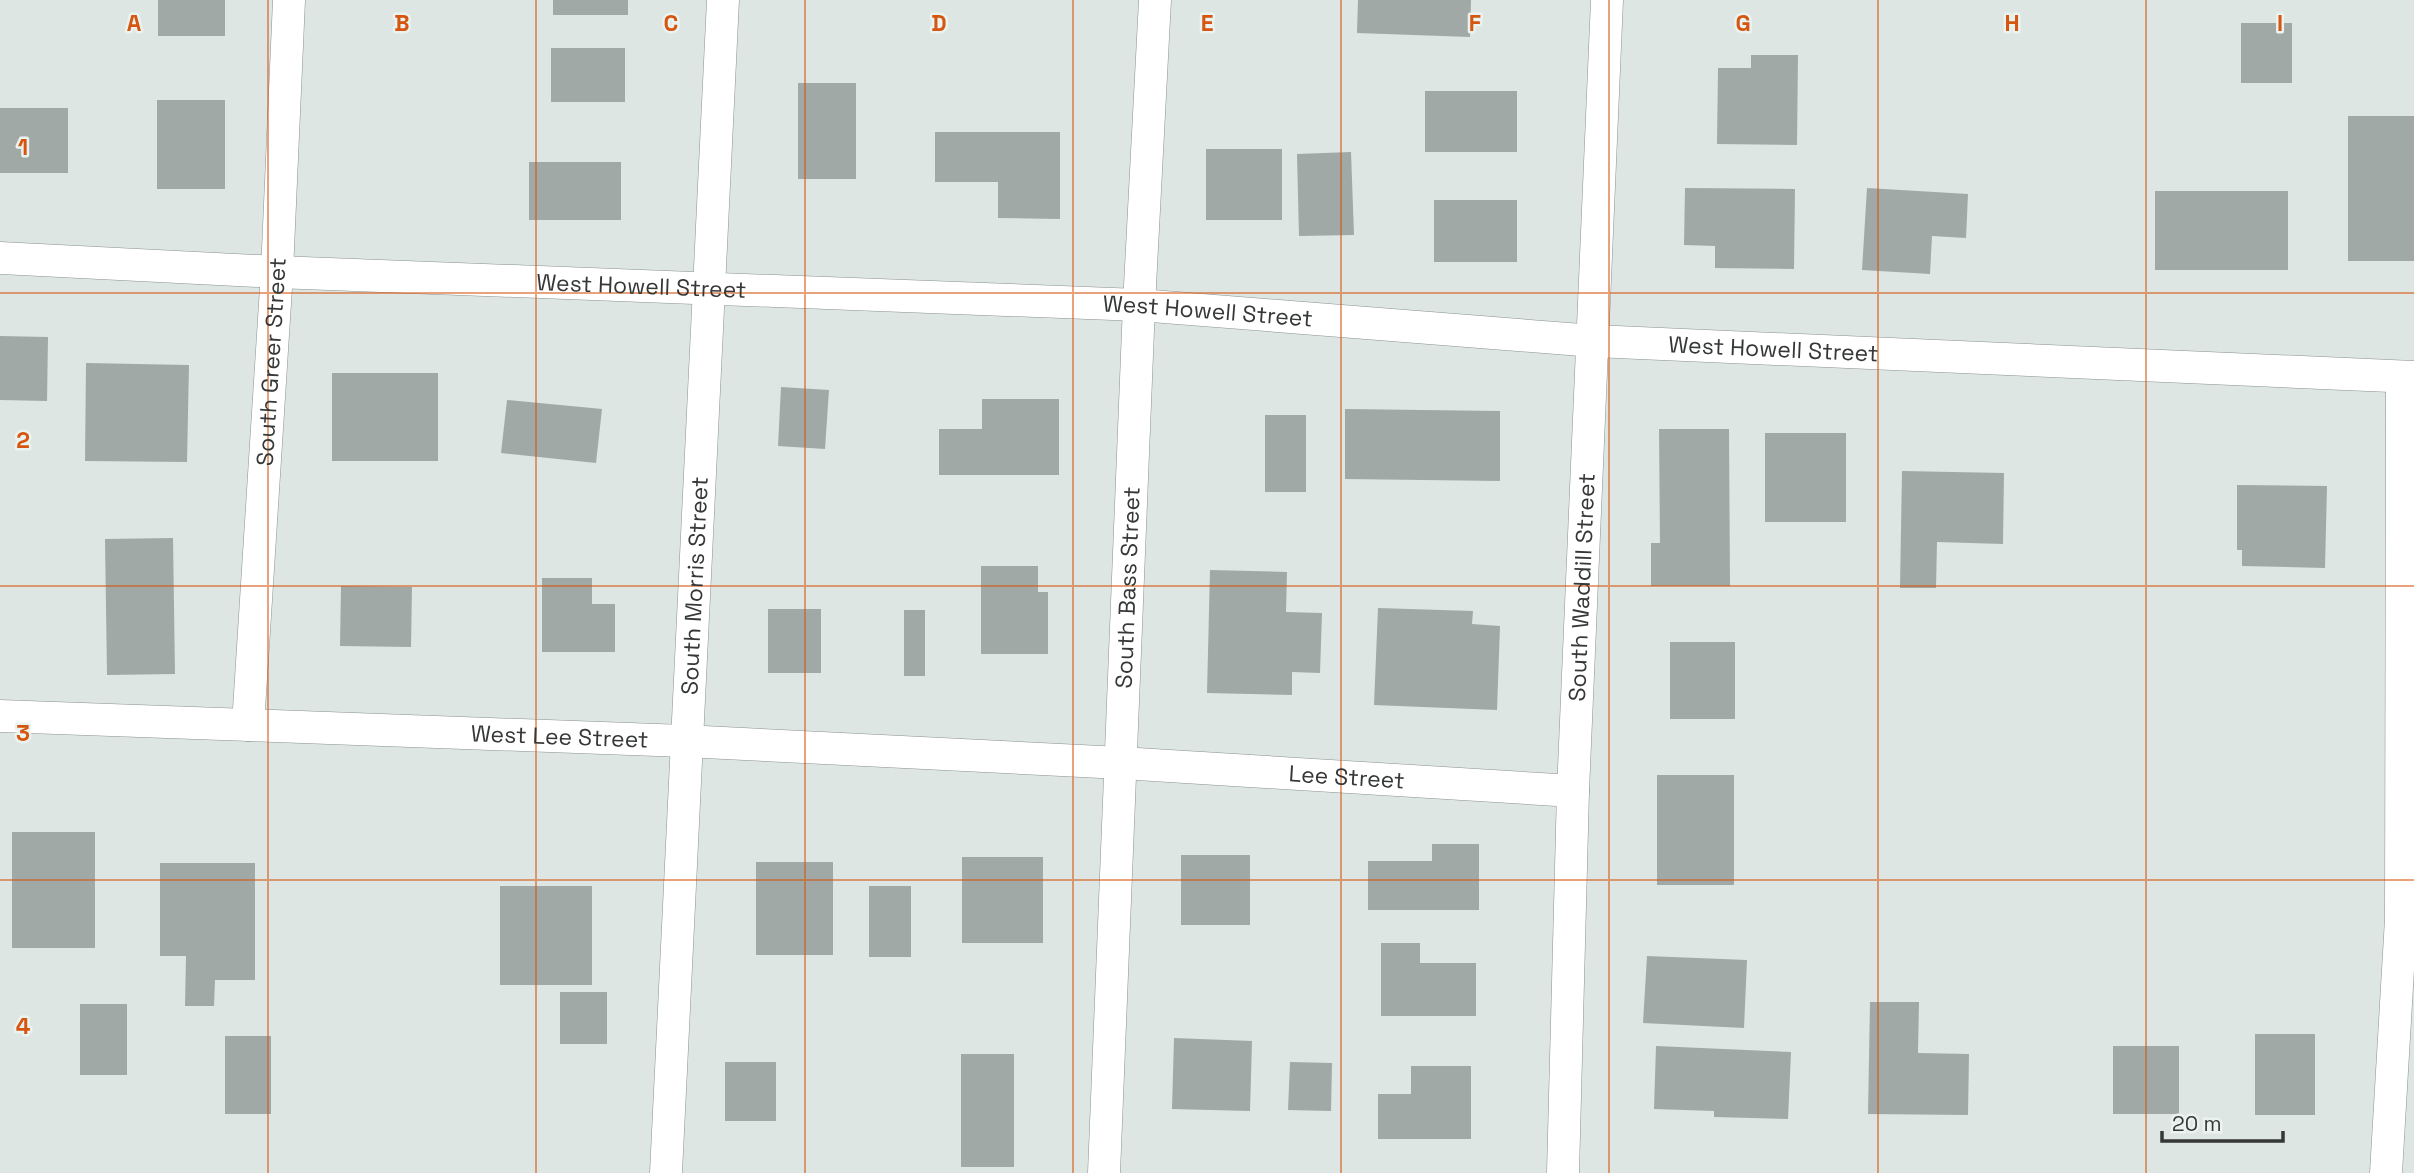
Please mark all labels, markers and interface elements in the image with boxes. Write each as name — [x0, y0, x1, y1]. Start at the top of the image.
text: A — [127, 8, 142, 38]
text: B — [394, 8, 410, 38]
text: C — [664, 8, 678, 38]
text: D — [931, 8, 947, 38]
text: E — [1201, 8, 1213, 38]
text: F — [1469, 8, 1481, 38]
text: G — [1735, 8, 1751, 38]
text: H — [2004, 8, 2020, 38]
text: I — [2277, 8, 2283, 38]
text: 1 — [18, 132, 28, 162]
street label: South Greer Street — [250, 257, 293, 467]
street label: West Howell Street — [536, 267, 747, 305]
street label: West Howell Street — [1102, 289, 1314, 334]
street label: West Howell Street — [1668, 329, 1879, 368]
text: 2 — [16, 425, 30, 455]
street label: South Waddill Street — [1562, 473, 1602, 702]
street label: South Morris Street — [674, 476, 715, 696]
street label: South Bass Street — [1109, 486, 1147, 689]
text: 3 — [16, 718, 30, 748]
street label: West Lee Street — [470, 718, 649, 755]
street label: Lee Street — [1288, 758, 1405, 796]
text: 4 — [16, 1011, 31, 1041]
scale bar — [2162, 1100, 2283, 1144]
text: 20 m — [2172, 1110, 2222, 1137]

